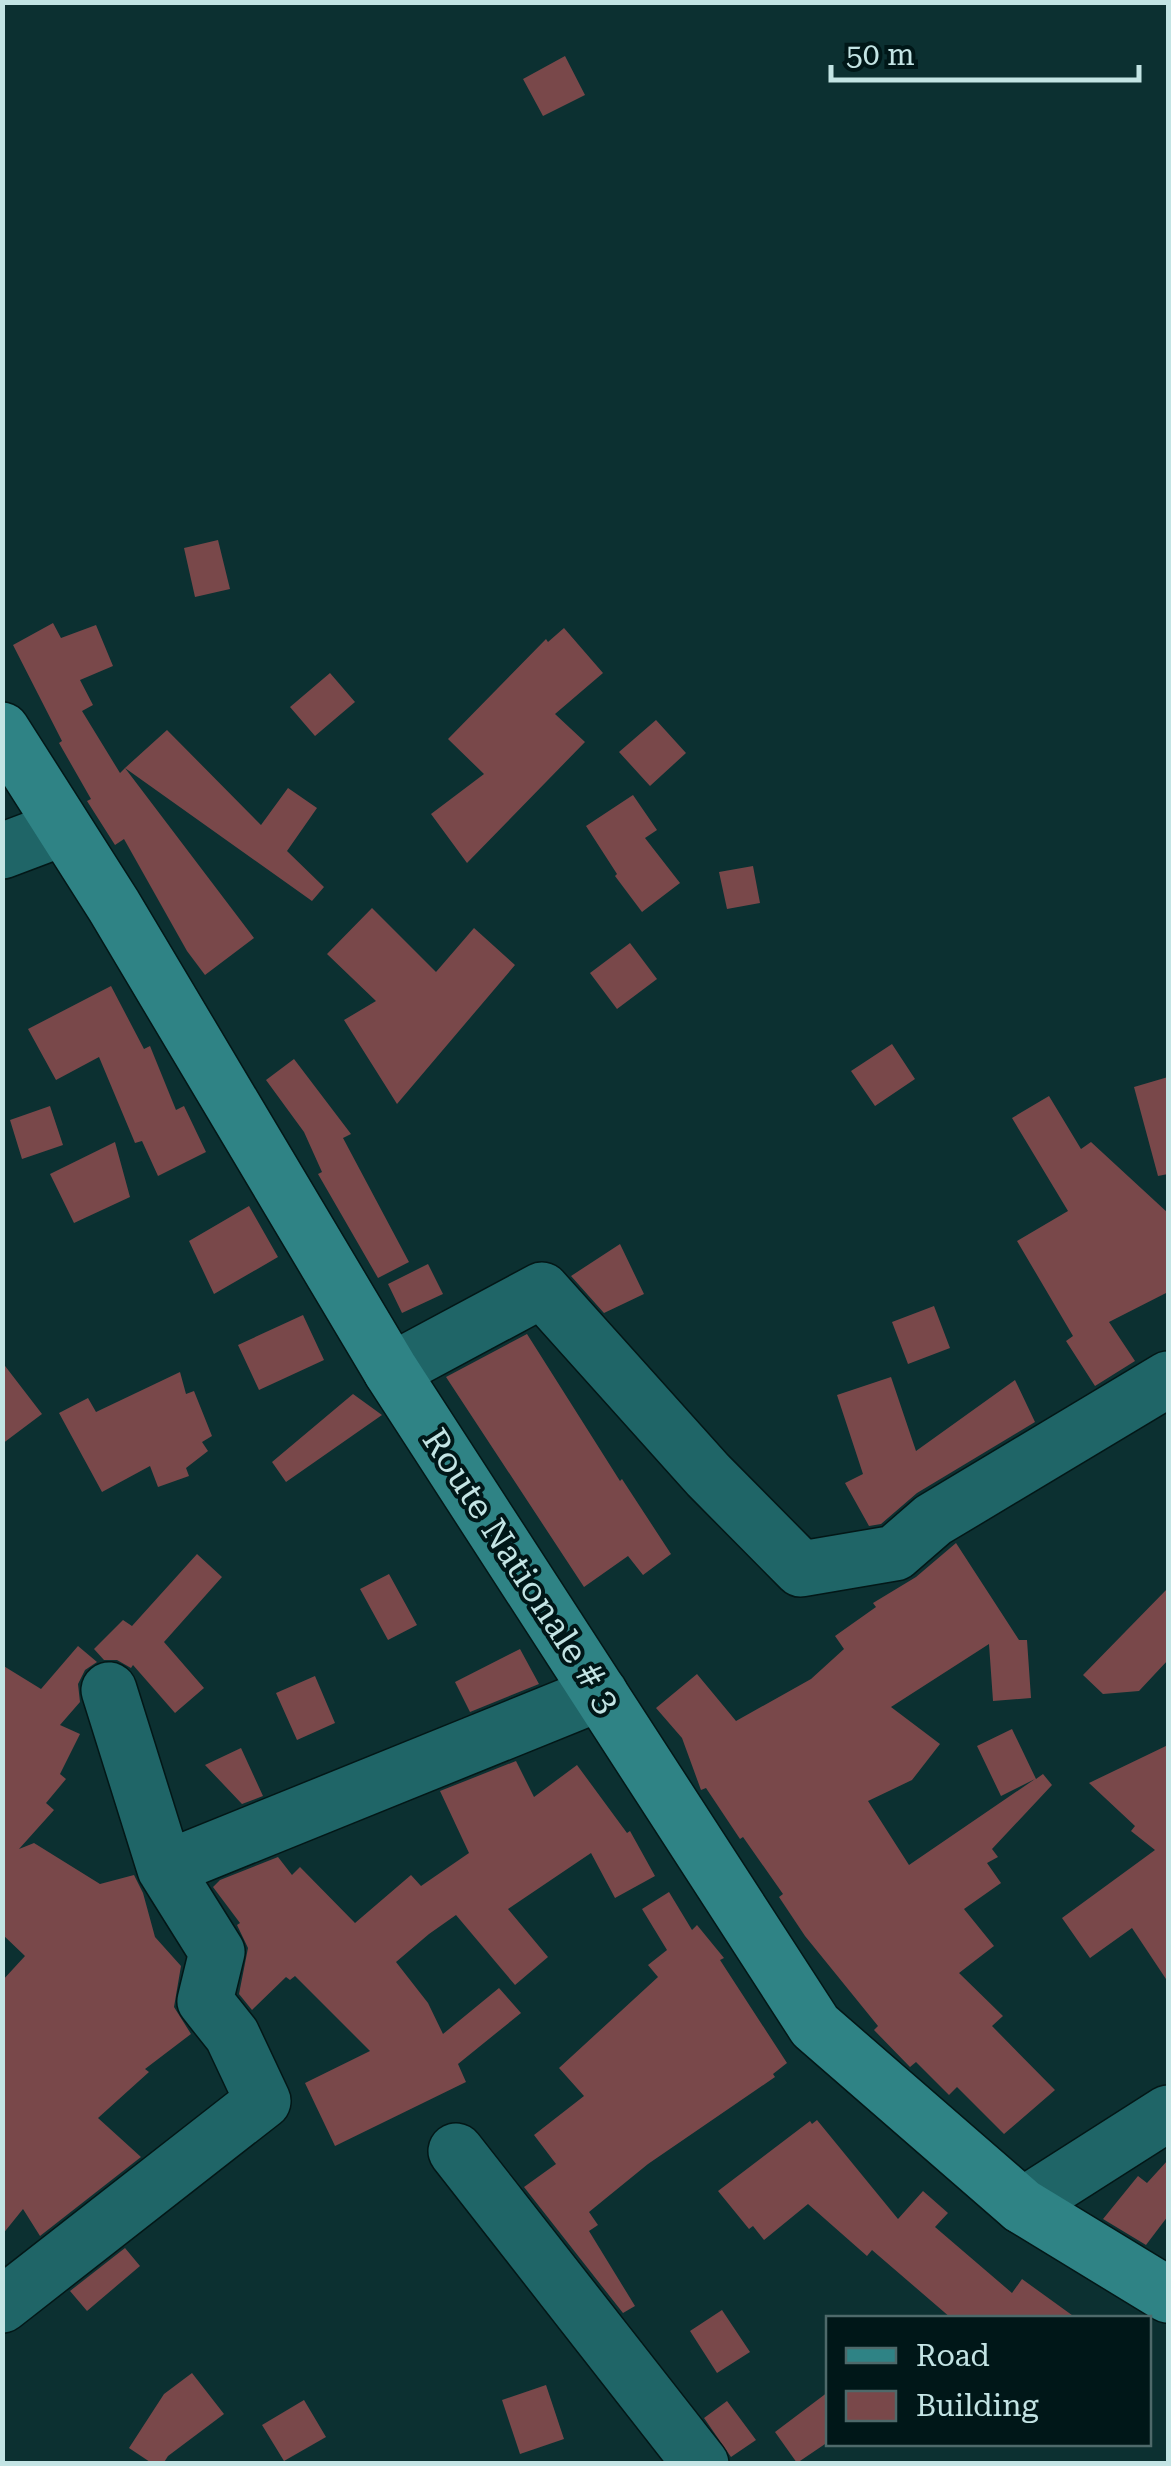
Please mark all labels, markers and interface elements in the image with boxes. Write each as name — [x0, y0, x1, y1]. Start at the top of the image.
scale bar — [831, 20, 1138, 82]
text: 50 m — [846, 37, 915, 72]
street label: Route Nationale # 3 — [414, 1421, 628, 1721]
legend — [826, 2316, 1151, 2446]
text: Road — [916, 2338, 990, 2373]
text: Building — [916, 2388, 1039, 2423]

